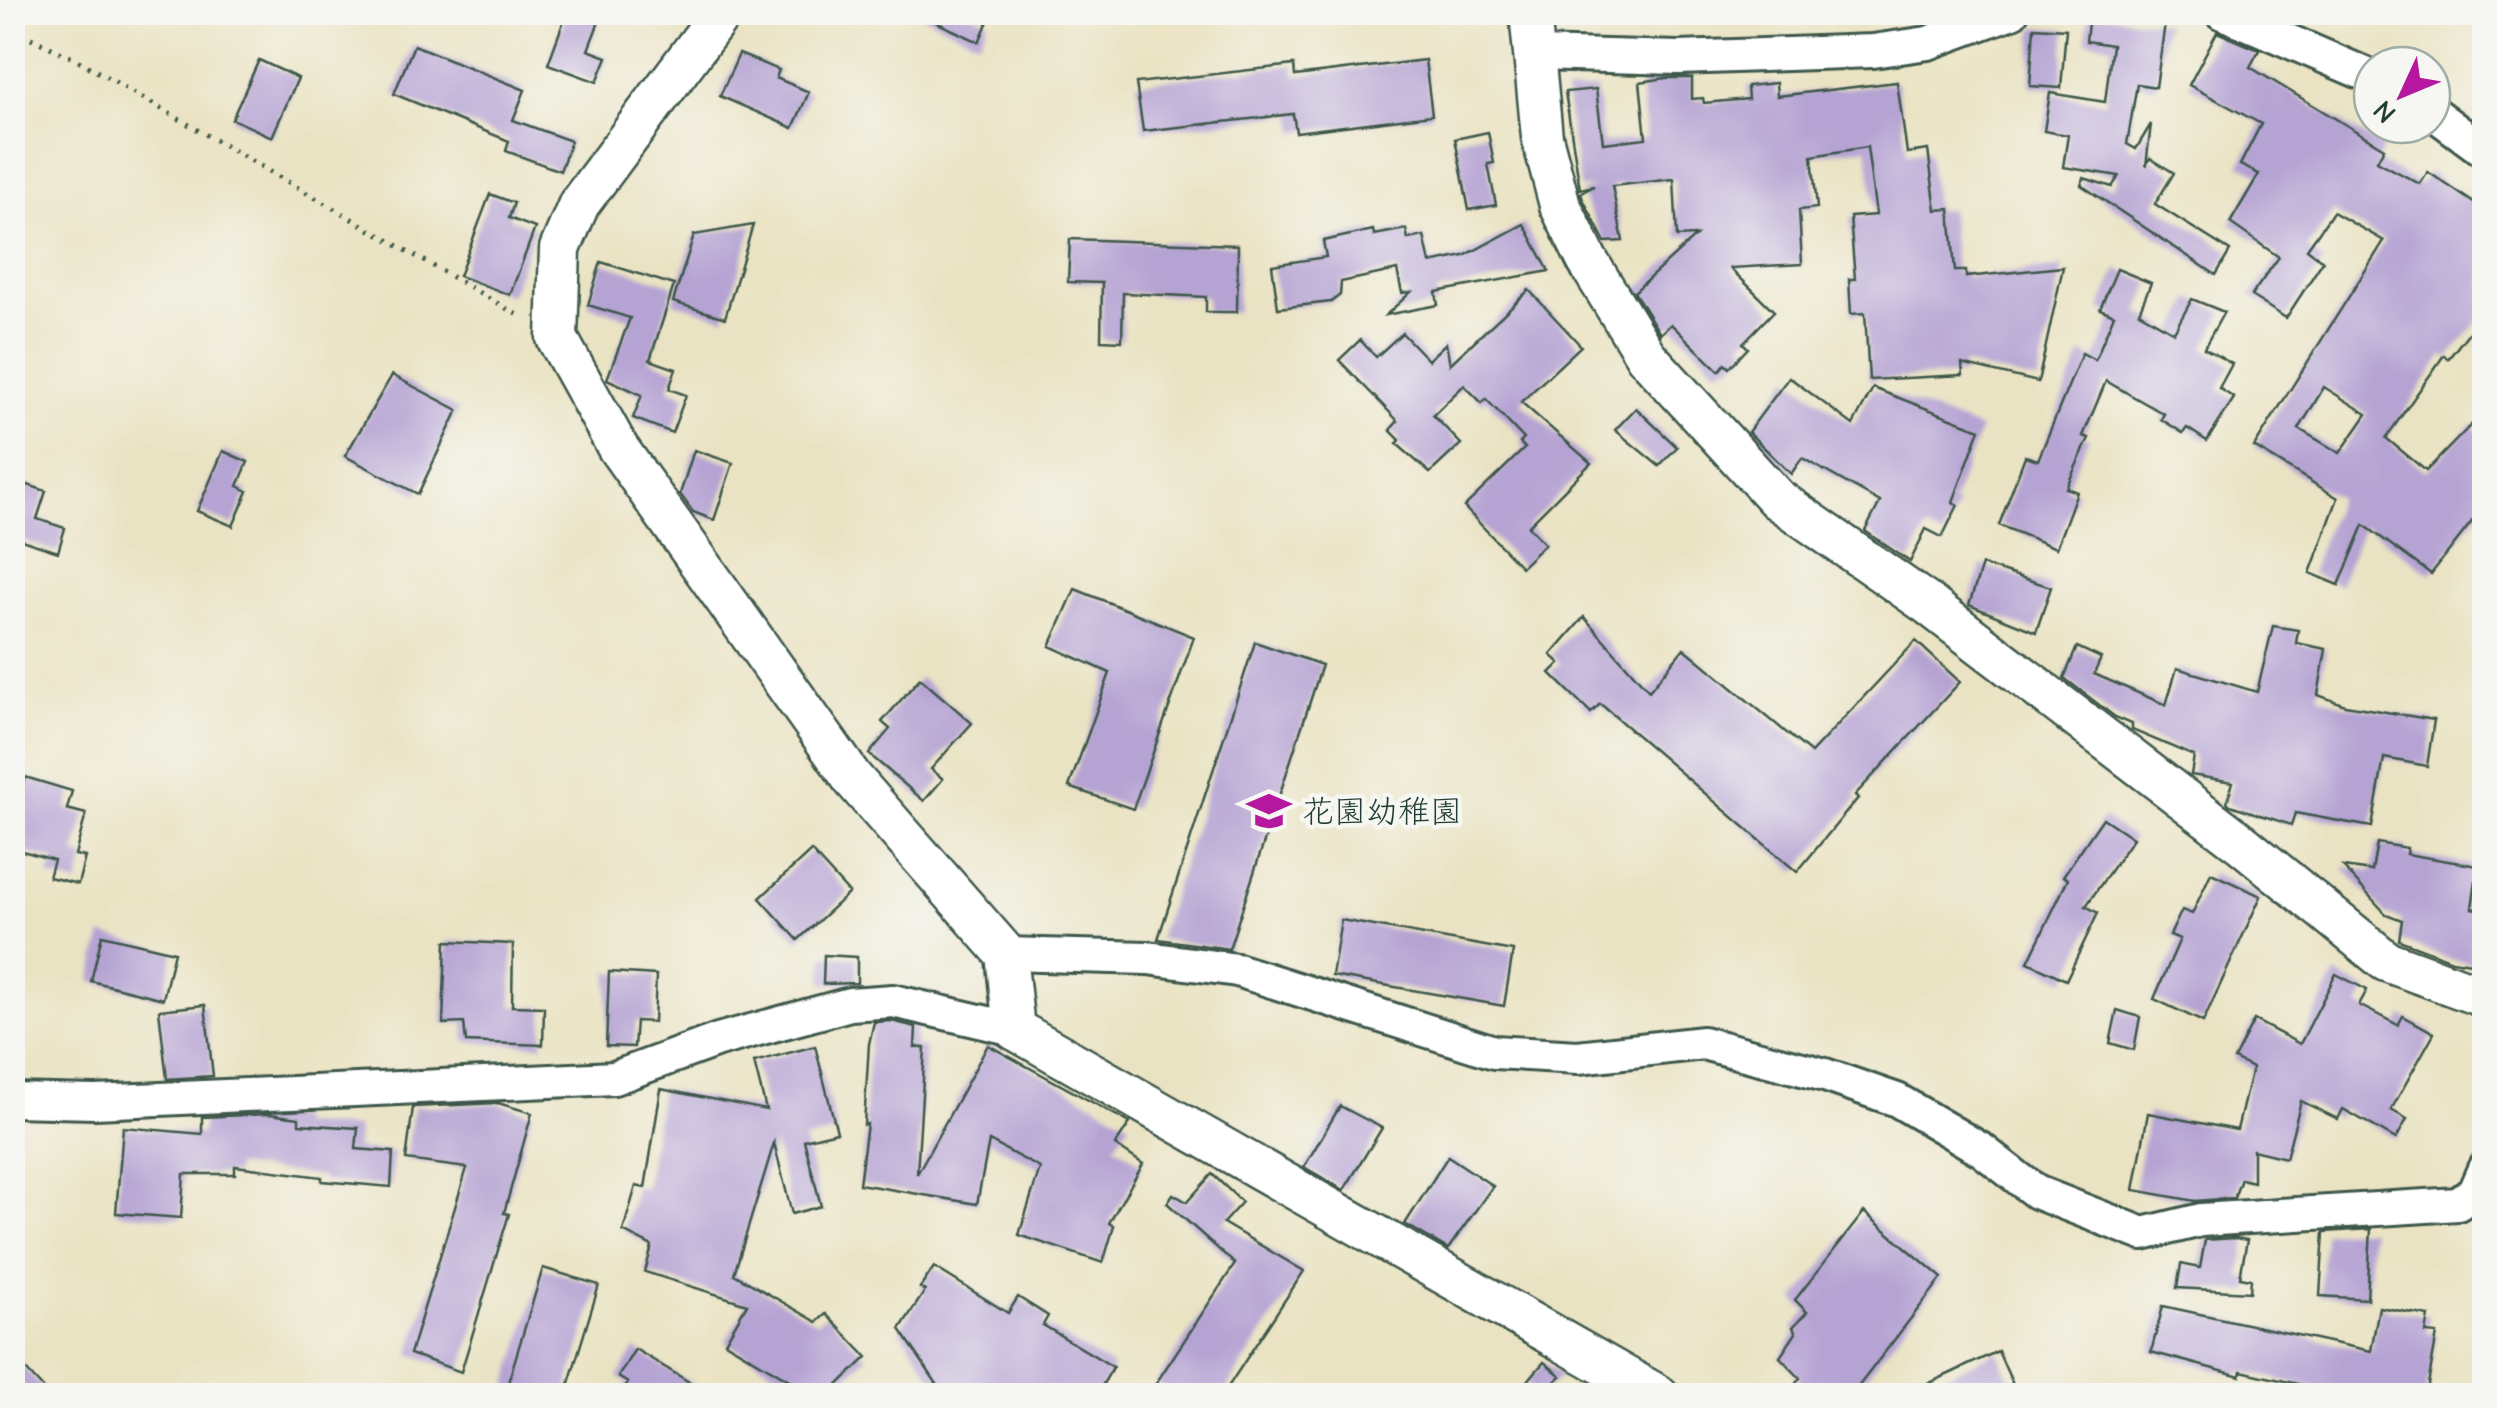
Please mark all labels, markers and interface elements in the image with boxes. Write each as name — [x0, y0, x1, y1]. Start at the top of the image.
north arrow — [2352, 45, 2452, 145]
text: N — [2367, 94, 2403, 129]
school or university icon: 花園幼稚園 — [1245, 787, 1293, 835]
place label: 花園幼稚園 — [1302, 793, 1462, 830]

